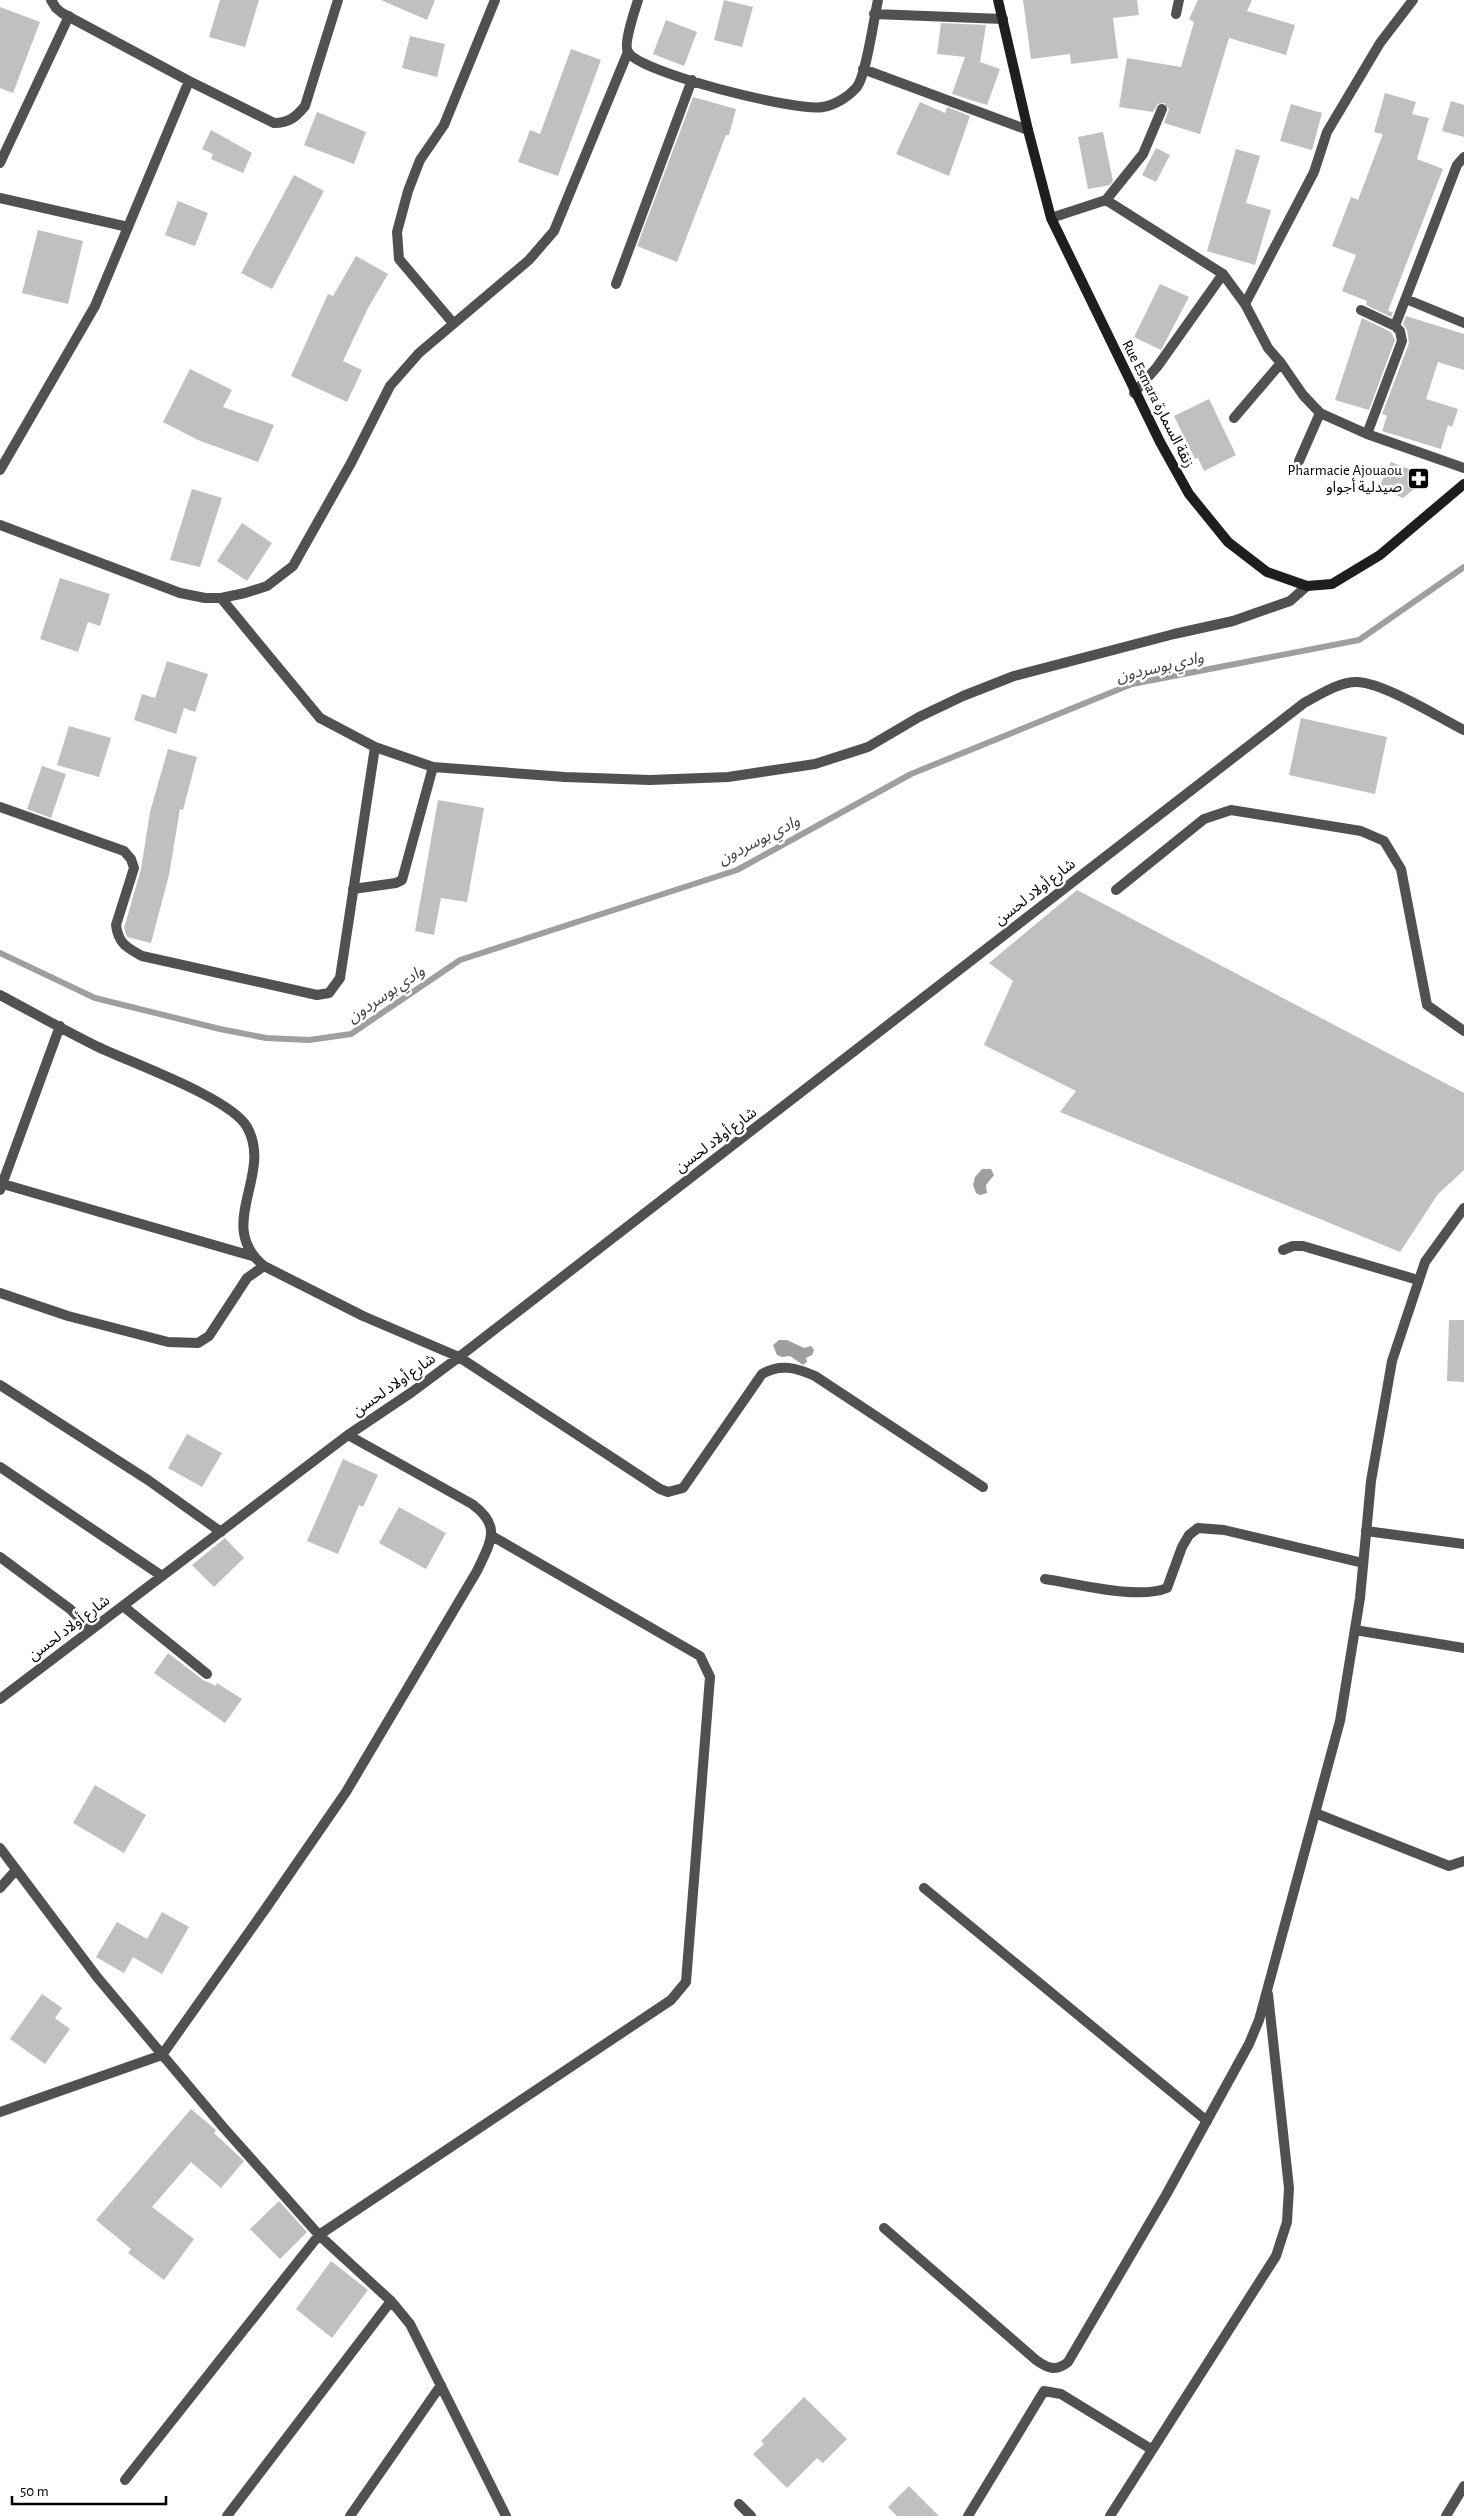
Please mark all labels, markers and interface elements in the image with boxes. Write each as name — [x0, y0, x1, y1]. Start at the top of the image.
street label: Rue Esmara زنقة السمارة — [1118, 338, 1197, 471]
place label: Pharmacie Ajouaou صيدلية أجواو — [1287, 463, 1402, 496]
pharmacy icon: Pharmacie Ajouaou صيدلية أجواو — [1406, 467, 1430, 491]
water label: وادي بوسردون — [1115, 649, 1206, 689]
water label: وادي بوسردون — [716, 813, 804, 872]
street label: شارع أولاد لحسن — [991, 854, 1081, 931]
water label: وادي بوسردون — [345, 962, 430, 1029]
street label: شارع أولاد لحسن — [671, 1103, 762, 1179]
street label: شارع أولاد لحسن — [349, 1349, 441, 1422]
street label: شارع أولاد لحسن — [24, 1591, 115, 1667]
scale bar — [12, 2474, 166, 2506]
text: 50 m — [20, 2484, 49, 2499]

